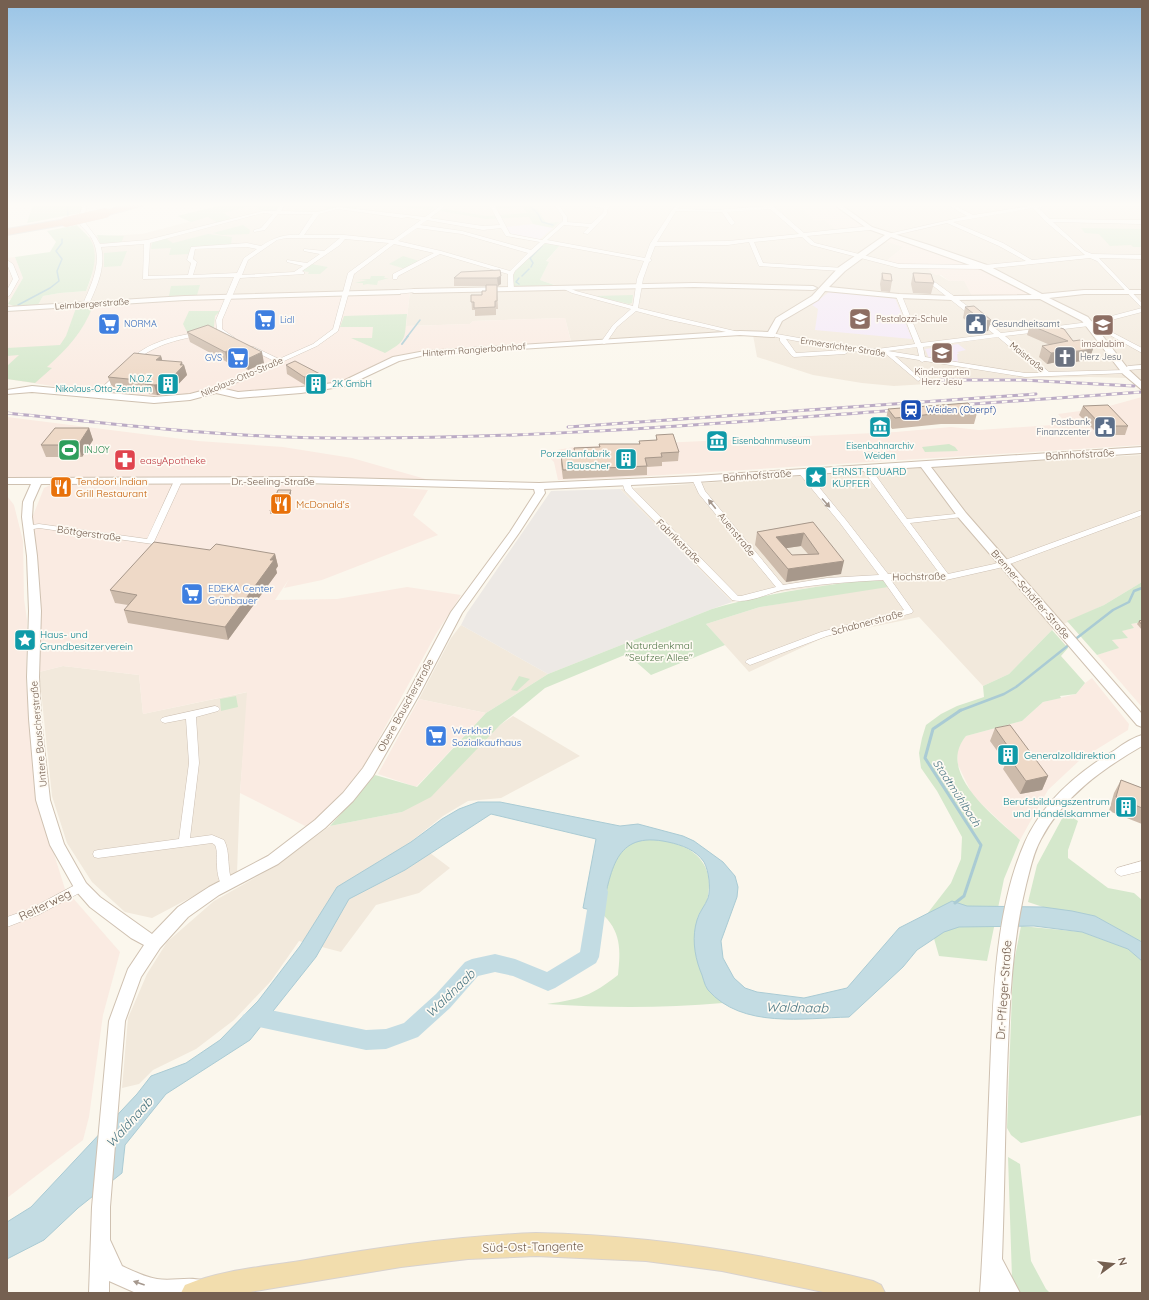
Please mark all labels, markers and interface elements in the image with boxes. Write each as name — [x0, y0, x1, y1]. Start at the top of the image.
street label: Leimbergerstraße — [54, 295, 130, 312]
school or university icon: Pestalozzi-Schule — [847, 306, 873, 332]
supermarket icon: Lidl — [252, 307, 278, 333]
supermarket icon: NORMA — [96, 311, 122, 337]
public building icon: Gesundheitsamt — [963, 311, 989, 337]
school or university icon: imsalabim — [1090, 312, 1116, 338]
place label: Pestalozzi-Schule — [876, 313, 948, 324]
place label: Lidl — [280, 314, 294, 325]
place label: NORMA — [124, 318, 157, 329]
place label: Gesundheitsamt — [992, 318, 1060, 329]
street label: Ermersrichter Straße — [800, 334, 887, 359]
place label: imsalabim — [1082, 338, 1125, 349]
street label: Maistraße — [1008, 339, 1047, 374]
street label: Hinterm Rangierbahnhof — [422, 340, 527, 359]
school or university icon: Kindergarten Herz Jesu — [929, 340, 955, 366]
church icon: Herz Jesu — [1052, 344, 1078, 370]
supermarket icon: GVS — [225, 345, 251, 371]
place label: Herz Jesu — [1080, 351, 1121, 362]
place label: GVS — [205, 352, 222, 363]
street label: Nikolaus-Otto-Straße — [199, 354, 285, 399]
place label: Kindergarten Herz Jesu — [915, 366, 969, 387]
building icon: N.O.Z Nikolaus-Otto-Zentrum — [155, 371, 181, 397]
building icon: 2K GmbH — [303, 371, 329, 397]
place label: N.O.Z Nikolaus-Otto-Zentrum — [55, 373, 152, 394]
place label: 2K GmbH — [332, 378, 372, 389]
station icon: Weiden (Oberpf) — [898, 397, 924, 423]
place label: Weiden (Oberpf) — [926, 404, 996, 415]
museum icon: Eisenbahnarchiv Weiden — [867, 414, 893, 440]
public building icon: Postbank Finanzcenter — [1092, 414, 1118, 440]
place label: Postbank Finanzcenter — [1036, 416, 1091, 437]
museum icon: Eisenbahnmuseum — [704, 428, 730, 454]
place label: Eisenbahnmuseum — [732, 435, 811, 446]
sports icon: INJOY — [56, 437, 82, 463]
place label: Eisenbahnarchiv Weiden — [846, 440, 914, 461]
place label: INJOY — [84, 444, 110, 455]
building icon: Porzellanfabrik Bauscher — [613, 446, 639, 472]
street label: Bahnhofstraße — [1045, 446, 1115, 463]
pharmacy icon: easyApotheke — [112, 447, 138, 473]
place label: Porzellanfabrik Bauscher — [540, 447, 610, 472]
place label: easyApotheke — [140, 454, 206, 467]
place icon: ERNST EDUARD KUPFER — [803, 464, 829, 490]
place label: ERNST EDUARD KUPFER — [832, 465, 906, 490]
street label: Bahnhofstraße — [722, 467, 792, 484]
restaurant icon: Tendoori Indian Grill Restaurant — [48, 474, 74, 500]
place label: Tendoori Indian Grill Restaurant — [76, 475, 148, 500]
street label: Dr.-Seeling-Straße — [231, 475, 315, 488]
restaurant icon: McDonald's — [268, 491, 294, 517]
place label: McDonald's — [296, 498, 350, 511]
one-way arrow — [707, 498, 716, 509]
one-way arrow — [821, 498, 830, 508]
street label: Auenstraße — [715, 510, 759, 559]
street label: Fabrikstraße — [653, 516, 704, 567]
street label: Böttgerstraße — [56, 523, 122, 544]
street label: Brenner-Schäffer-Straße — [988, 547, 1073, 642]
street label: Hochstraße — [892, 570, 946, 583]
supermarket icon: EDEKA Center Grünbauer — [179, 581, 205, 607]
place label: EDEKA Center Grünbauer — [208, 582, 273, 607]
street label: Schabnerstraße — [830, 607, 905, 638]
place icon: Haus- und Grundbesitzerverein — [12, 627, 38, 653]
place label: Haus- und Grundbesitzerverein — [40, 628, 133, 653]
park label: Naturdenkmal "Seufzer Allee" — [625, 639, 693, 664]
street label: Obere Bauscherstraße — [375, 656, 437, 754]
street label: Untere Bauscherstraße — [27, 680, 50, 788]
supermarket icon: Werkhof Sozialkaufhaus — [423, 723, 449, 749]
place label: Werkhof Sozialkaufhaus — [452, 724, 522, 749]
building icon: Generalzolldirektion — [995, 742, 1021, 768]
place label: Generalzolldirektion — [1024, 749, 1116, 762]
water label: Stadtmühlbach — [930, 757, 984, 830]
building icon: Berufsbildungszentrum und Handelskammer — [1113, 794, 1139, 820]
place label: Berufsbildungszentrum und Handelskammer — [1003, 795, 1110, 820]
street label: Reiterweg — [16, 885, 73, 924]
street label: Dr.-Pfleger-Straße — [993, 939, 1014, 1040]
water label: Waldnaab — [422, 965, 479, 1020]
water label: Waldnaab — [766, 998, 829, 1016]
water label: Waldnaab — [102, 1093, 157, 1151]
street label: Süd-Ost-Tangente — [482, 1238, 584, 1255]
north arrow — [1093, 1244, 1133, 1284]
text: N — [1115, 1256, 1130, 1267]
one-way arrow — [132, 1280, 144, 1286]

